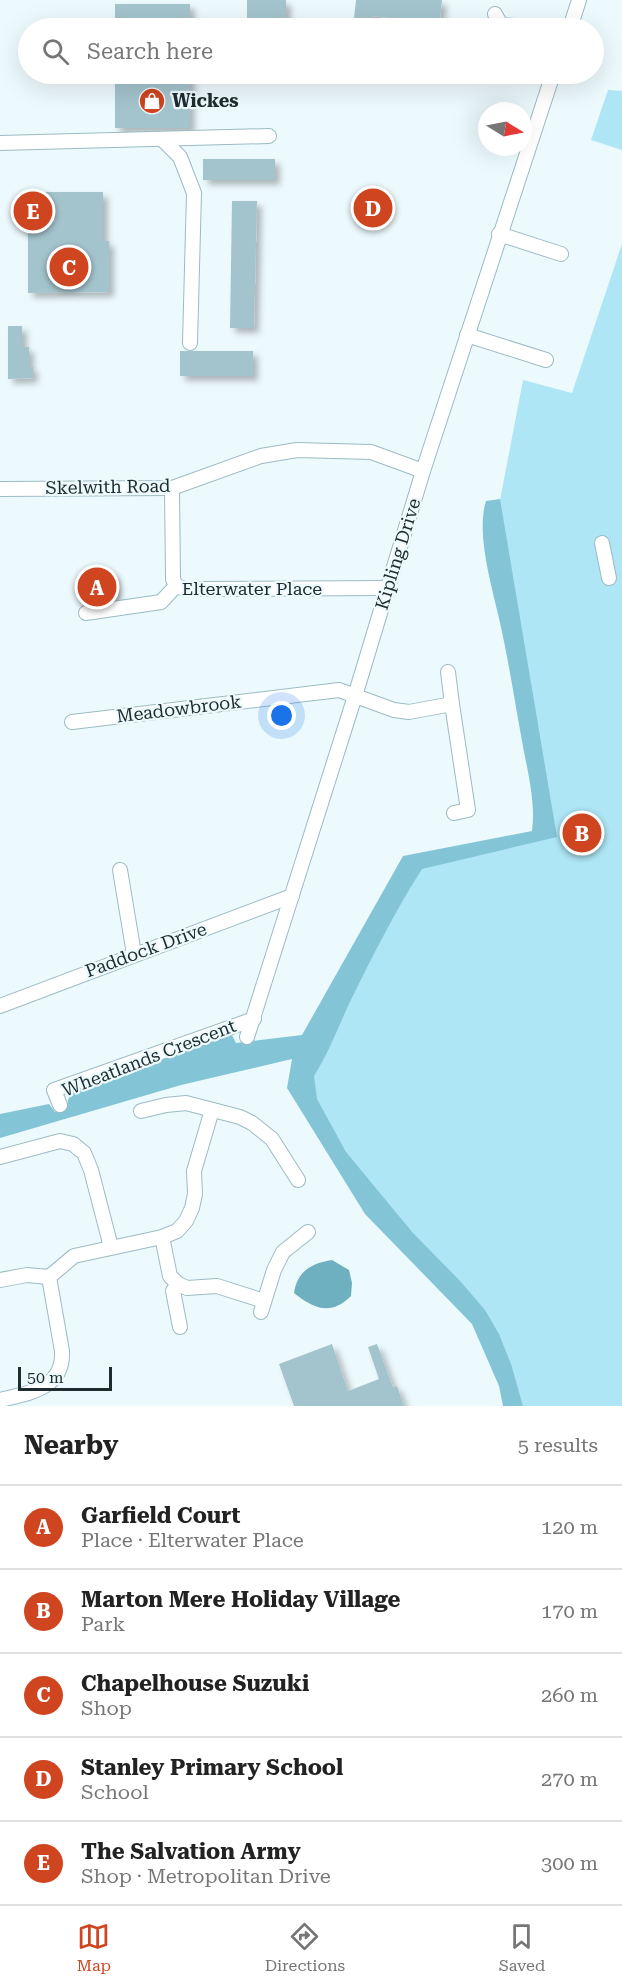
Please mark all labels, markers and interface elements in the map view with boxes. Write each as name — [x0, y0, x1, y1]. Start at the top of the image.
search box — [18, 18, 604, 84]
icon: search — [39, 35, 72, 68]
text: Search here — [87, 39, 213, 64]
shop icon: Wickes — [137, 86, 167, 116]
place label: Wickes — [172, 90, 239, 111]
north arrow — [478, 102, 532, 156]
pin: D — [354, 186, 392, 230]
pin: E — [14, 188, 52, 234]
pin: C — [50, 244, 88, 290]
street label: Skelwith Road — [45, 475, 171, 498]
street label: Kipling Drive — [371, 496, 424, 612]
pin: A — [78, 564, 116, 610]
street label: Elterwater Place — [182, 578, 322, 599]
street label: Meadowbrook — [115, 690, 243, 727]
your location — [267, 701, 296, 730]
pin: B — [562, 810, 602, 856]
street label: Paddock Drive — [82, 918, 210, 981]
street label: Wheatlands Crescent — [59, 1015, 239, 1100]
scale bar — [18, 1364, 112, 1392]
text: 50 m — [27, 1368, 64, 1387]
text: Nearby — [24, 1430, 118, 1460]
text: 5 results — [518, 1433, 598, 1457]
text: Garfield Court — [81, 1503, 241, 1528]
text: A — [36, 1515, 51, 1539]
text: 120 m — [541, 1515, 598, 1539]
text: Place · Elterwater Place — [81, 1528, 304, 1552]
text: Marton Mere Holiday Village — [81, 1587, 400, 1612]
text: B — [36, 1599, 51, 1623]
text: 170 m — [541, 1599, 598, 1623]
text: Park — [81, 1612, 125, 1636]
text: Chapelhouse Suzuki — [81, 1671, 309, 1696]
text: C — [37, 1683, 51, 1707]
text: 260 m — [541, 1683, 598, 1707]
text: Shop — [81, 1696, 132, 1720]
text: Stanley Primary School — [81, 1755, 343, 1780]
text: D — [35, 1767, 52, 1791]
text: 270 m — [541, 1767, 598, 1791]
text: School — [81, 1780, 149, 1804]
text: The Salvation Army — [81, 1839, 301, 1864]
text: E — [37, 1851, 50, 1875]
text: 300 m — [541, 1851, 598, 1875]
text: Shop · Metropolitan Drive — [81, 1864, 331, 1888]
tab: Map — [77, 1920, 111, 1975]
tab: Directions — [265, 1920, 345, 1975]
tab: Saved — [499, 1920, 545, 1975]

